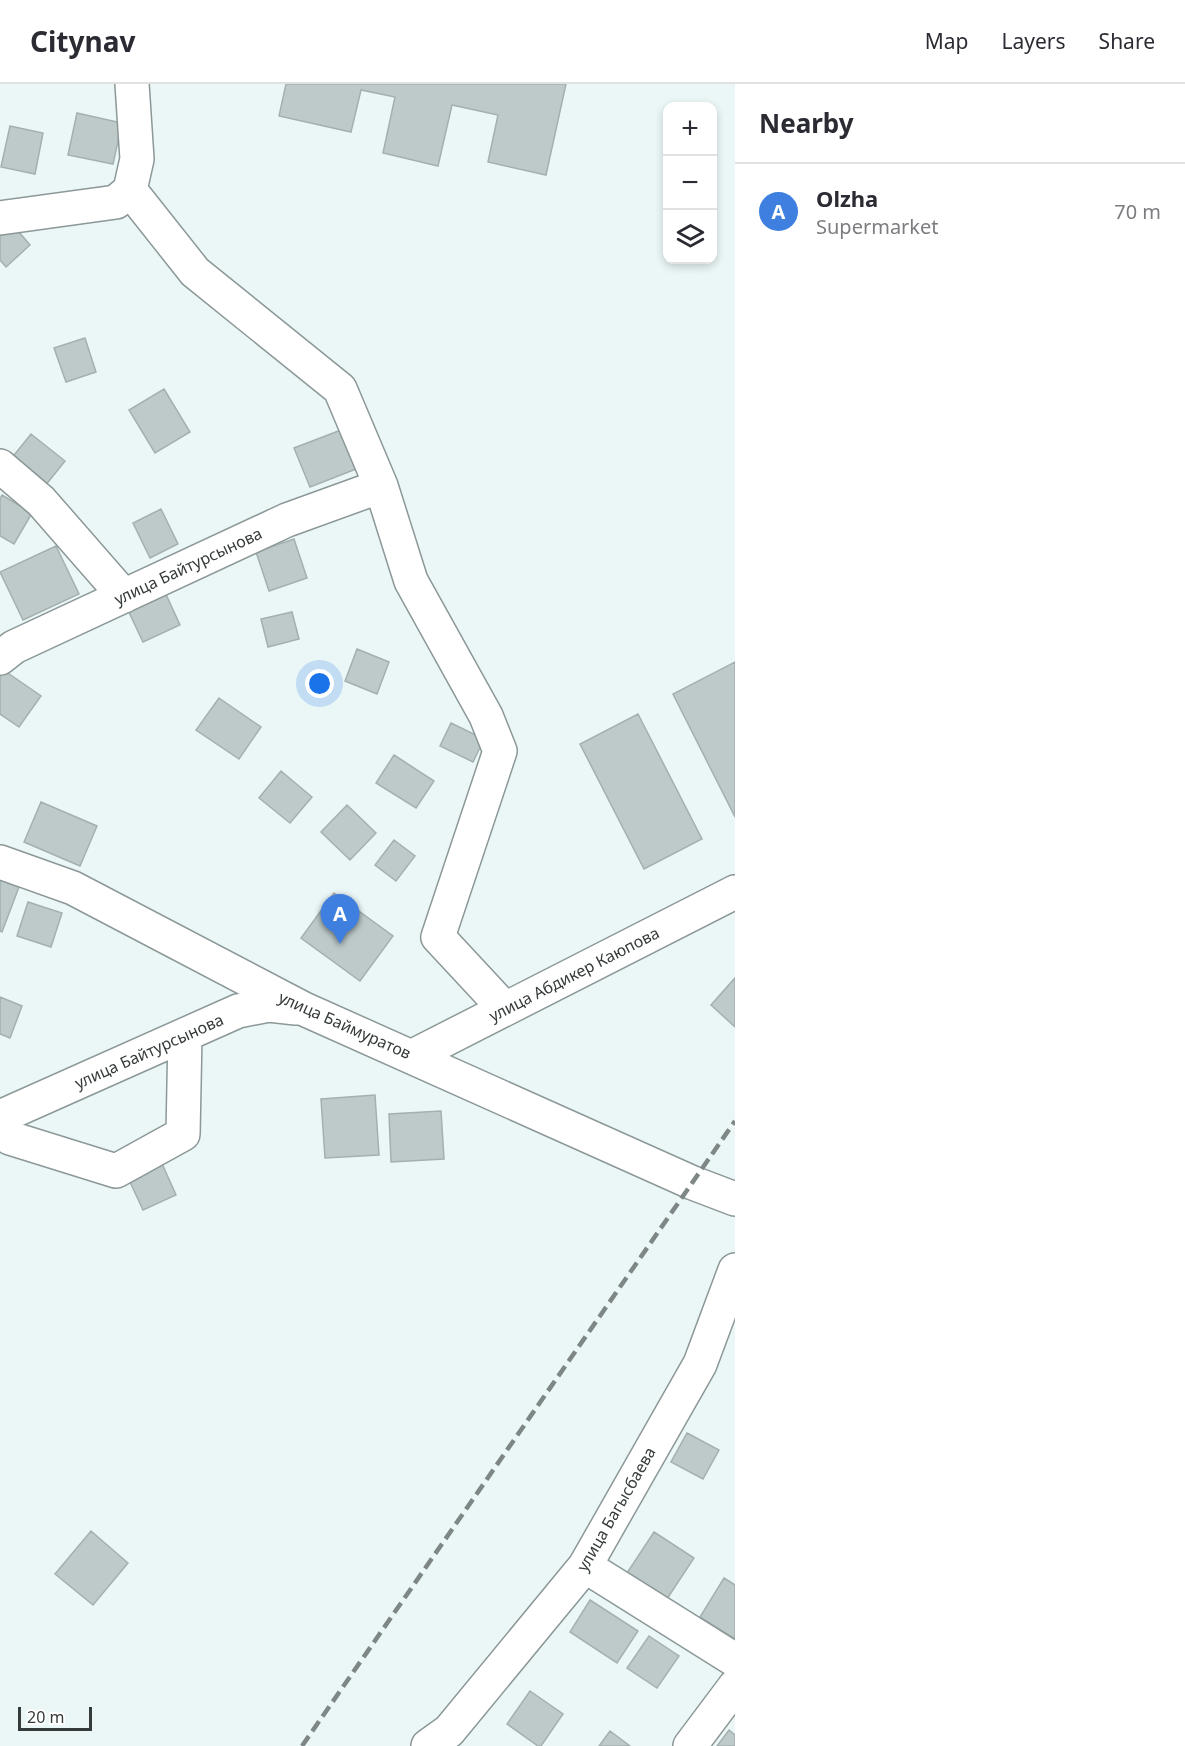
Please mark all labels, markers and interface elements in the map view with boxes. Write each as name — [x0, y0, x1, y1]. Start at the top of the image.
text: Citynav — [30, 22, 135, 60]
text: Map — [925, 27, 969, 55]
text: Layers — [1002, 27, 1066, 55]
text: Share — [1099, 27, 1155, 55]
map controls — [663, 102, 717, 264]
button: + — [663, 102, 717, 156]
text: Nearby — [759, 105, 854, 141]
button: − — [663, 156, 717, 210]
text: Olzha — [816, 183, 878, 213]
text: A — [772, 198, 785, 225]
text: 70 m — [1114, 198, 1161, 225]
button: layers — [663, 210, 717, 264]
text: Supermarket — [816, 213, 939, 240]
street label: улица Байтурсынова — [110, 522, 266, 610]
your location — [305, 669, 334, 698]
pin: A — [320, 894, 360, 944]
street label: улица Абдикер Каюпова — [485, 921, 663, 1027]
street label: улица Баймуратов — [275, 986, 415, 1064]
street label: улица Байтурсынова — [71, 1008, 227, 1094]
street label: улица Багысбаева — [571, 1443, 661, 1575]
scale bar — [18, 1704, 92, 1732]
text: 20 m — [27, 1706, 64, 1728]

